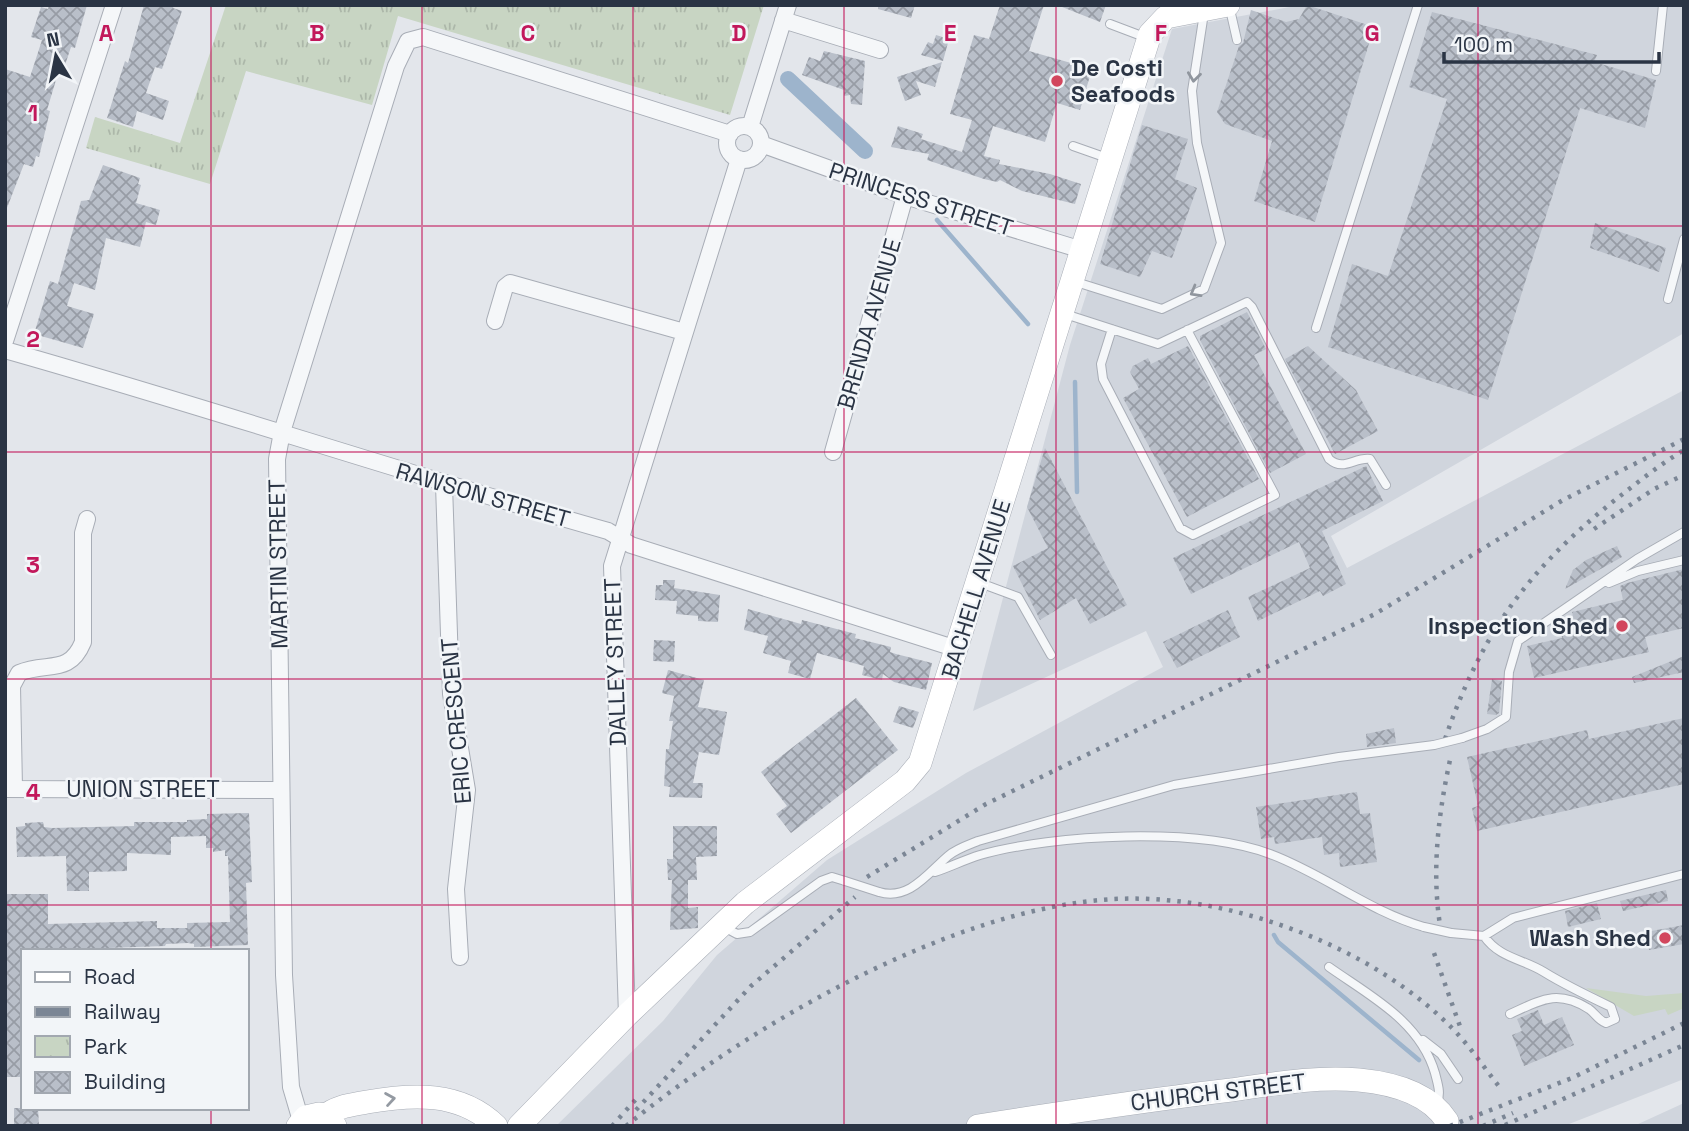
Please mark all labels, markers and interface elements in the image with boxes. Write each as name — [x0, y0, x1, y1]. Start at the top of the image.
text: A — [99, 18, 114, 48]
text: B — [309, 18, 325, 48]
text: C — [521, 18, 535, 48]
text: D — [731, 18, 747, 48]
text: E — [944, 18, 956, 48]
text: F — [1155, 18, 1167, 48]
text: G — [1364, 18, 1380, 48]
north arrow — [21, 21, 91, 91]
scale bar — [1444, 21, 1659, 65]
text: N — [45, 26, 62, 53]
text: 100 m — [1454, 31, 1513, 58]
place label: De Costi Seafoods — [1071, 53, 1175, 109]
one-way arrow — [1187, 71, 1202, 83]
marker: De Costi Seafoods — [1049, 73, 1065, 89]
text: 1 — [28, 98, 38, 128]
street label: PRINCESS STREET — [825, 155, 1017, 243]
street label: BRENDA AVENUE — [830, 235, 908, 413]
one-way arrow — [1190, 284, 1203, 297]
text: 2 — [26, 324, 40, 354]
street label: RAWSON STREET — [392, 456, 574, 534]
street label: MARTIN STREET — [262, 479, 294, 649]
street label: BACHELL AVENUE — [934, 496, 1018, 682]
text: 3 — [26, 550, 40, 580]
street label: DALLEY STREET — [597, 577, 633, 747]
place label: Inspection Shed — [1428, 611, 1608, 641]
marker: Inspection Shed — [1614, 618, 1630, 634]
street label: ERIC CRESCENT — [434, 637, 478, 805]
street label: UNION STREET — [66, 774, 220, 804]
text: 4 — [26, 777, 41, 807]
place label: Wash Shed — [1529, 923, 1651, 953]
marker: Wash Shed — [1657, 930, 1673, 946]
legend — [21, 949, 248, 1110]
text: Road — [84, 963, 136, 990]
text: Railway — [84, 998, 161, 1025]
text: Park — [84, 1033, 128, 1060]
street label: CHURCH STREET — [1129, 1066, 1307, 1118]
text: Building — [84, 1068, 166, 1095]
one-way arrow — [384, 1091, 396, 1106]

